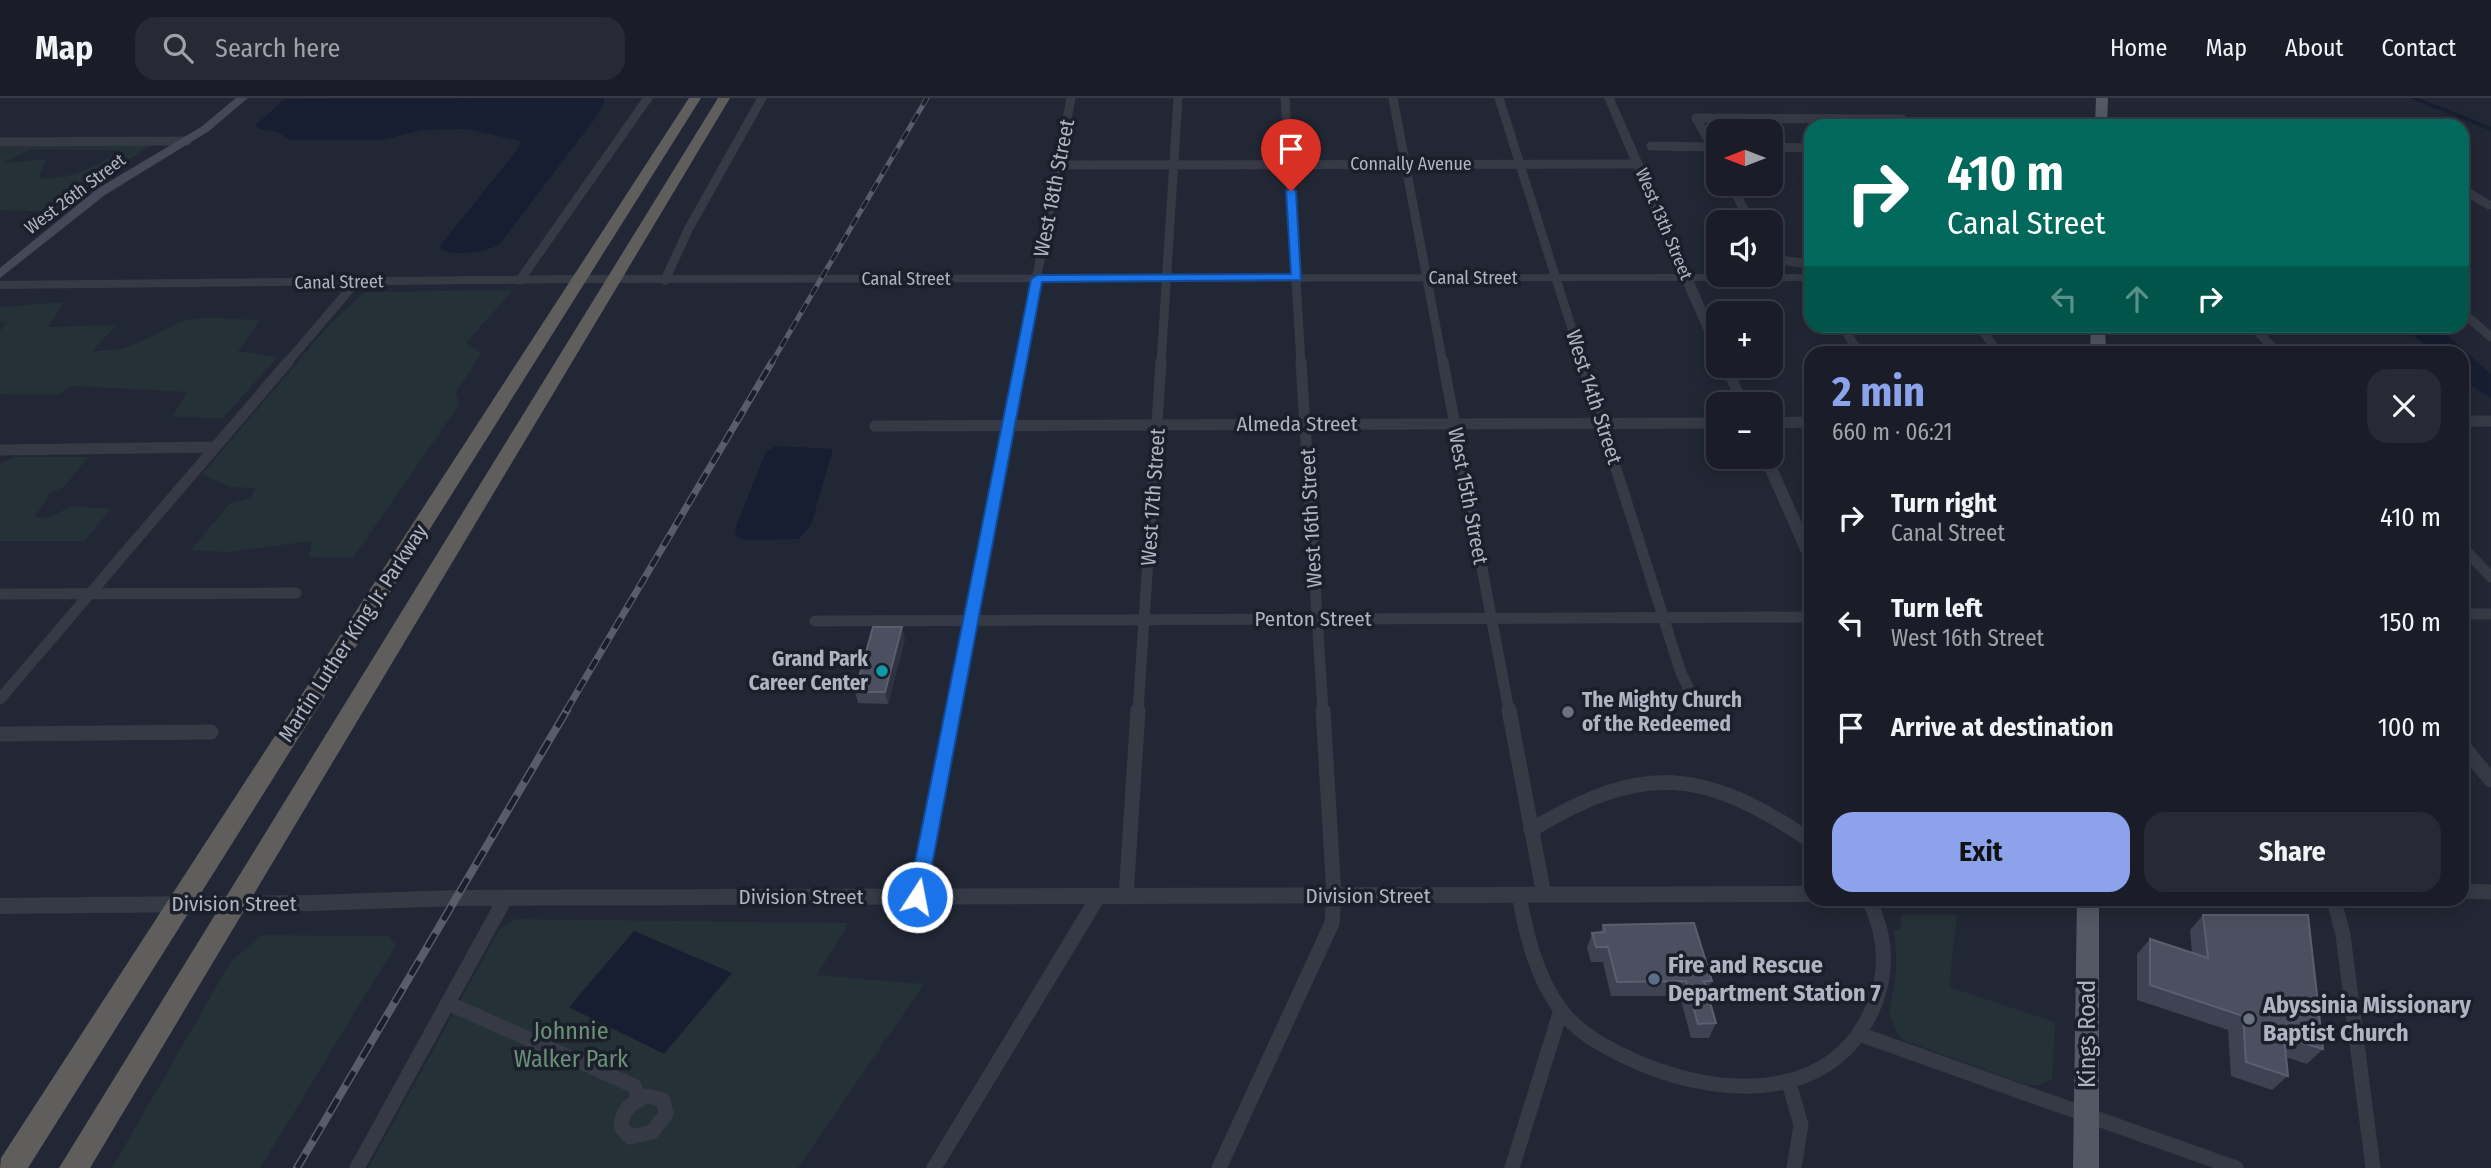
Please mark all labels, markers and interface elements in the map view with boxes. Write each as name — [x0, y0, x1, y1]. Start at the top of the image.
search box — [135, 17, 625, 80]
text: Map — [35, 28, 93, 68]
icon: search — [159, 29, 197, 67]
text: Search here — [215, 33, 340, 64]
text: Home — [2110, 34, 2167, 62]
text: Map — [2205, 34, 2247, 62]
text: About — [2285, 34, 2343, 62]
text: Contact — [2381, 34, 2456, 62]
street label: West 18th Street — [1028, 117, 1080, 259]
pin — [1261, 119, 1321, 191]
north arrow — [1706, 119, 1783, 196]
map controls — [1706, 119, 1783, 469]
icon: arrive — [1272, 130, 1310, 168]
text: 410 m — [1947, 144, 2064, 203]
icon: right — [1832, 147, 1923, 238]
street label: West 26th Street — [20, 149, 130, 239]
street label: Connally Avenue — [1350, 153, 1472, 175]
street label: West 13th Street — [1631, 165, 1697, 283]
text: Canal Street — [1947, 204, 2106, 242]
button: sound — [1706, 210, 1783, 287]
street label: Canal Street — [1428, 267, 1518, 289]
street label: Canal Street — [861, 268, 951, 290]
street label: Canal Street — [294, 270, 384, 294]
icon: left — [2045, 280, 2083, 318]
icon: ahead — [2118, 280, 2156, 318]
icon: right — [2191, 280, 2229, 318]
button: + — [1706, 301, 1783, 378]
street label: West 14th Street — [1560, 327, 1628, 467]
text: 2 min — [1832, 367, 1925, 417]
button: close — [2367, 369, 2441, 443]
button: − — [1706, 392, 1783, 469]
street label: Almeda Street — [1236, 411, 1358, 437]
text: 660 m · 06:21 — [1832, 418, 1952, 446]
street label: West 15th Street — [1442, 425, 1494, 567]
street label: West 17th Street — [1135, 427, 1171, 567]
street label: West 16th Street — [1294, 447, 1328, 588]
text: Turn right — [1891, 488, 1997, 519]
icon: right — [1832, 499, 1870, 537]
text: 410 m — [2380, 502, 2441, 533]
street label: Martin Luther King Jr. Parkway — [273, 519, 434, 747]
text: Canal Street — [1891, 519, 2005, 547]
text: Turn left — [1891, 593, 1983, 624]
icon: left — [1832, 604, 1870, 642]
street label: Penton Street — [1254, 606, 1372, 632]
text: 150 m — [2379, 607, 2441, 638]
text: West 16th Street — [1891, 624, 2044, 652]
place label: Grand Park Career Center — [749, 646, 868, 696]
marker: Grand Park Career Center — [874, 663, 890, 679]
place label: The Mighty Church of the Redeemed — [1582, 687, 1742, 737]
marker: The Mighty Church of the Redeemed — [1560, 704, 1576, 720]
icon: arrive — [1832, 709, 1870, 747]
text: Arrive at destination — [1891, 712, 2114, 743]
text: 100 m — [2378, 712, 2441, 743]
button: Exit — [1832, 812, 2130, 892]
button: Share — [2144, 812, 2441, 892]
position arrow — [880, 860, 954, 934]
street label: Division Street — [1305, 883, 1431, 909]
street label: Division Street — [738, 884, 864, 910]
street label: Division Street — [171, 891, 297, 917]
place label: Fire and Rescue Department Station 7 — [1668, 951, 1881, 1007]
marker: Fire and Rescue Department Station 7 — [1646, 971, 1662, 987]
street label: Kings Road — [2073, 980, 2101, 1088]
place label: Abyssinia Missionary Baptist Church — [2262, 991, 2472, 1047]
marker: Abyssinia Missionary Baptist Church — [2241, 1011, 2257, 1027]
park label: Johnnie Walker Park — [514, 1017, 629, 1073]

